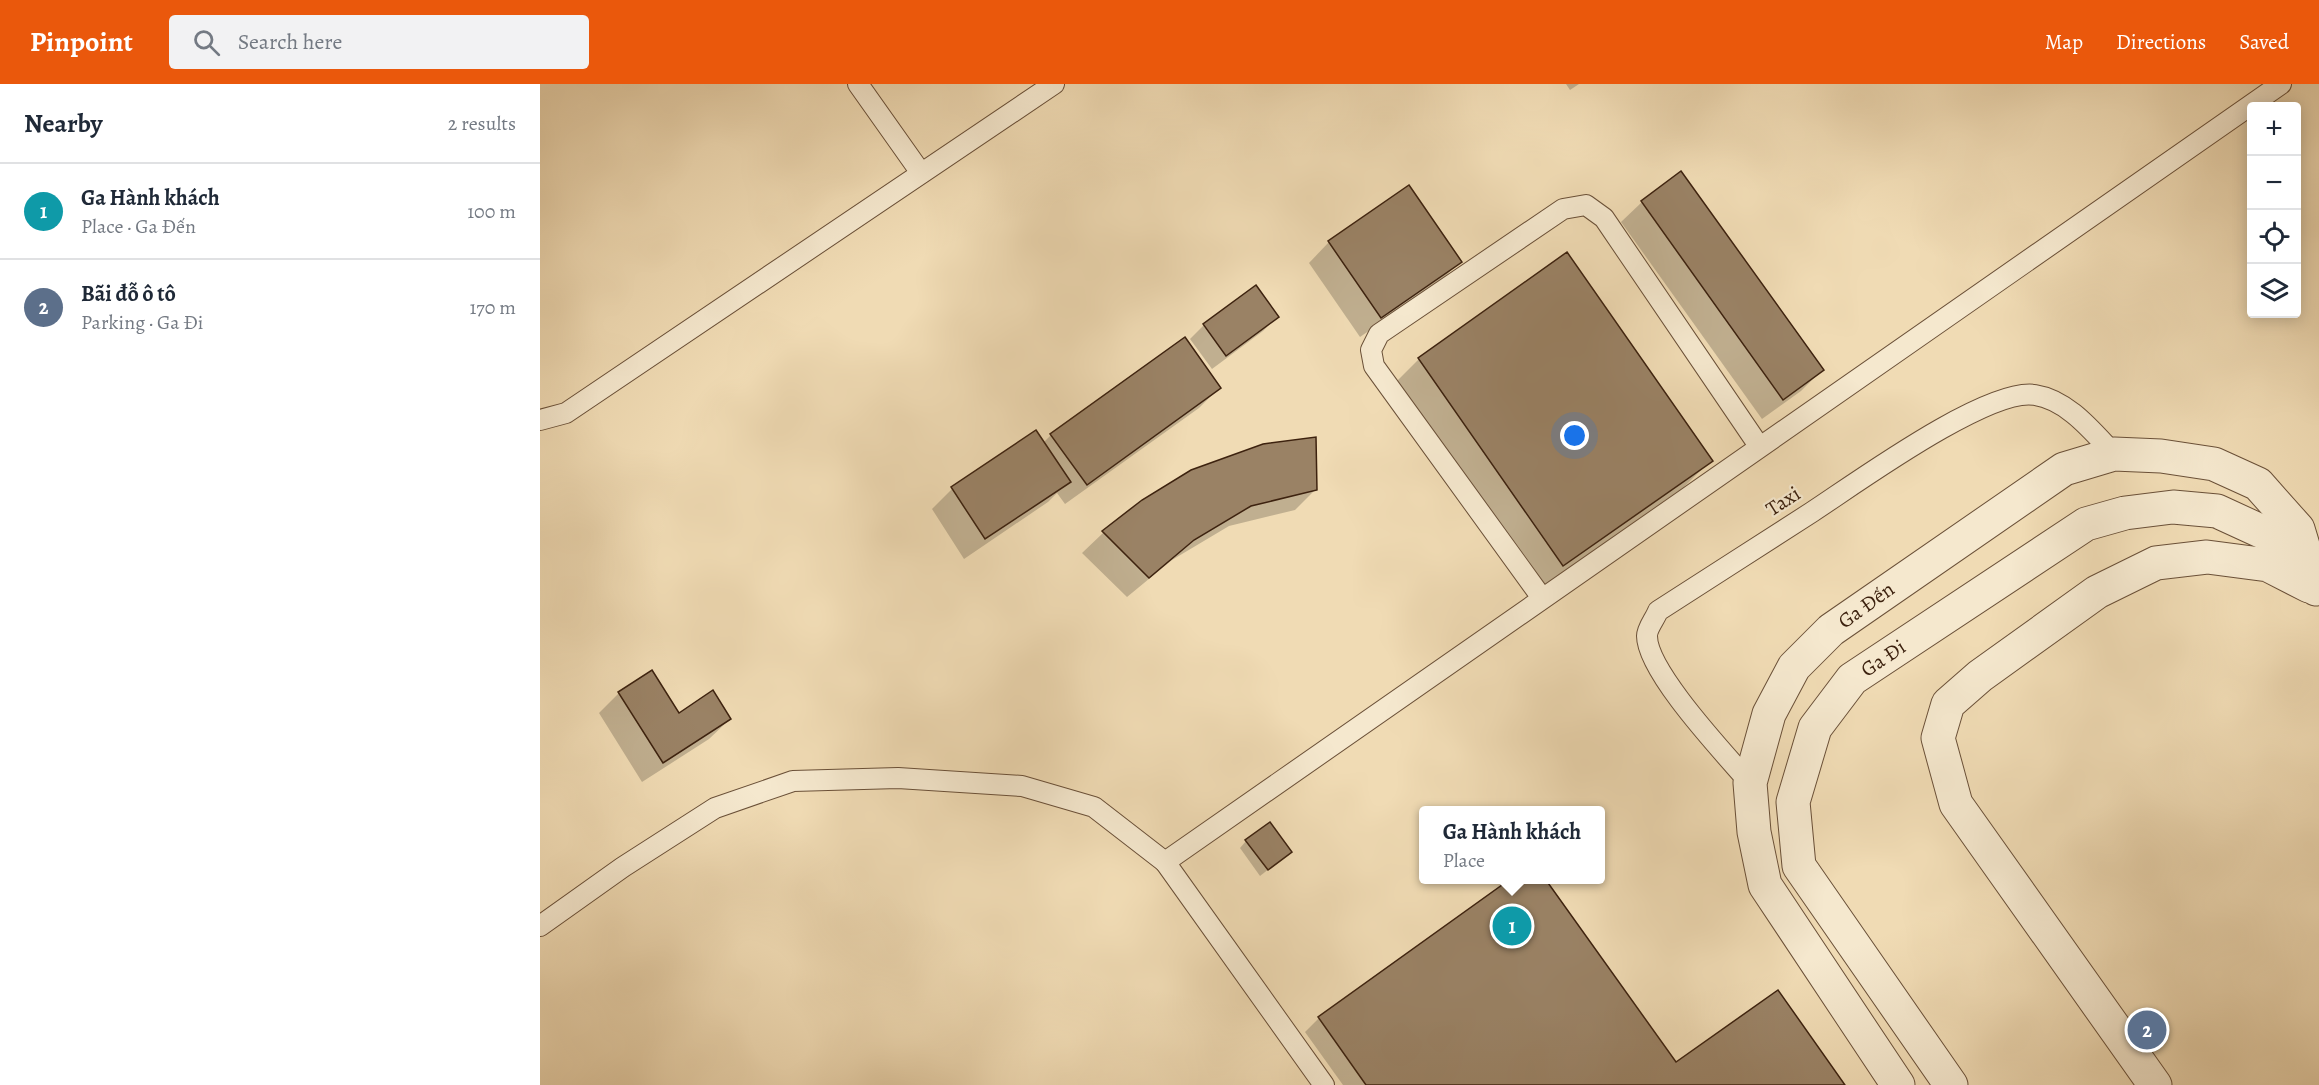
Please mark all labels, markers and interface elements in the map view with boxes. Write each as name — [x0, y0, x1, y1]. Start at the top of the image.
search box — [169, 15, 589, 69]
text: Pinpoint — [30, 23, 133, 61]
icon: search — [190, 26, 223, 59]
text: Search here — [238, 27, 342, 57]
text: Map — [2045, 28, 2083, 56]
text: Directions — [2116, 28, 2206, 56]
text: Saved — [2239, 28, 2289, 56]
map controls — [2247, 102, 2301, 318]
button: + — [2247, 102, 2301, 156]
text: Nearby — [24, 106, 103, 141]
text: 2 results — [448, 110, 516, 137]
button: − — [2247, 156, 2301, 210]
text: Ga Hành khách — [81, 183, 220, 213]
text: 1 — [40, 198, 47, 225]
text: 100 m — [467, 198, 516, 225]
button: locate — [2247, 210, 2301, 264]
text: Place · Ga Đến — [81, 213, 196, 240]
button: layers — [2247, 264, 2301, 318]
text: Bãi đỗ ô tô — [81, 279, 176, 309]
text: 2 — [39, 294, 48, 321]
text: 170 m — [470, 294, 516, 321]
text: Parking · Ga Đi — [81, 309, 203, 336]
your location — [1560, 421, 1589, 450]
street label: Taxi — [1760, 479, 1806, 523]
street label: Ga Đến — [1832, 575, 1900, 635]
street label: Ga Đi — [1855, 633, 1911, 683]
popup — [1419, 806, 1605, 884]
text: Ga Hành khách — [1443, 817, 1581, 847]
text: Place — [1443, 847, 1485, 874]
pin: 1 — [1492, 904, 1532, 948]
pin: 2 — [2128, 1008, 2166, 1052]

